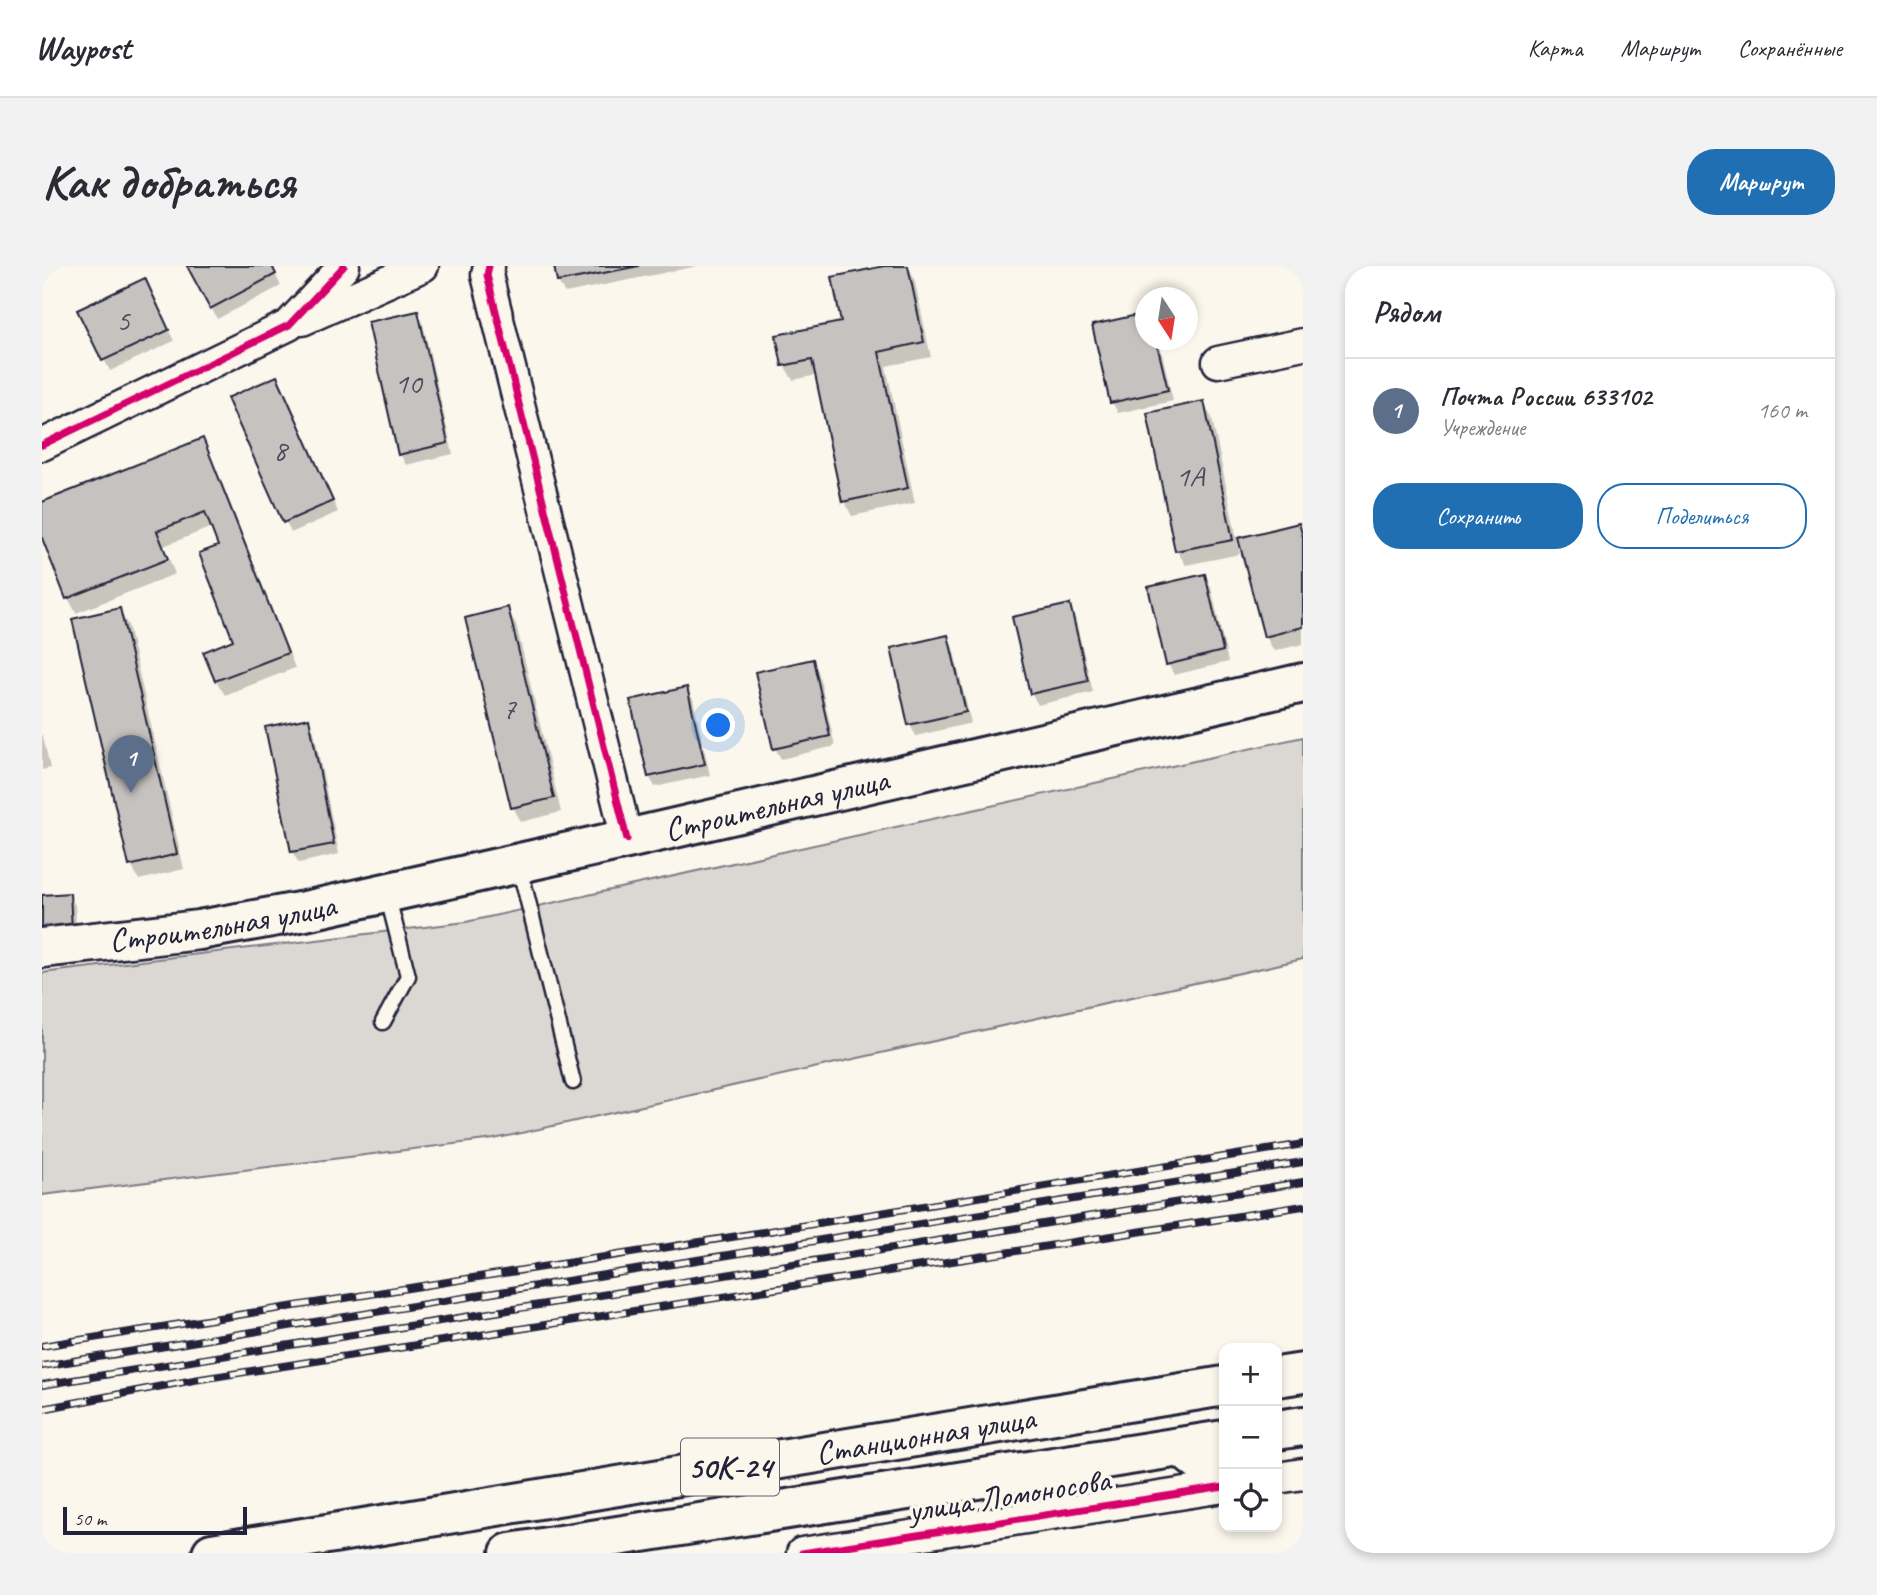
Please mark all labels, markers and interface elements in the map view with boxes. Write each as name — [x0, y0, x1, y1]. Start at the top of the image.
text: Waypost — [35, 27, 131, 69]
text: Карта — [1528, 33, 1583, 63]
text: Маршрут — [1621, 33, 1700, 63]
text: Сохранённые — [1738, 33, 1842, 63]
button: Маршрут — [1687, 149, 1835, 215]
text: Как добраться — [42, 151, 295, 213]
north arrow — [1135, 287, 1198, 350]
text: Рядом — [1373, 293, 1440, 331]
house number: 5 — [116, 301, 131, 339]
house number: 10 — [395, 364, 424, 402]
text: Почта России 633102 — [1440, 380, 1652, 413]
text: 1 — [1391, 396, 1401, 425]
text: 160 m — [1758, 396, 1807, 425]
text: Учреждение — [1440, 413, 1525, 442]
house number: 8 — [273, 431, 289, 469]
house number: 1А — [1176, 457, 1206, 495]
button: Сохранить — [1373, 483, 1583, 549]
button: Поделиться — [1597, 483, 1807, 549]
house number: 7 — [502, 689, 517, 727]
your location — [701, 708, 735, 742]
pin: 1 — [108, 735, 154, 793]
street label: Строительная улица — [660, 758, 894, 851]
street label: Строительная улица — [107, 883, 341, 961]
map controls — [1219, 1343, 1282, 1532]
button: + — [1219, 1343, 1282, 1406]
street label: Станционная улица — [813, 1396, 1040, 1474]
button: − — [1219, 1406, 1282, 1469]
road number: 50К-24 — [681, 1438, 779, 1496]
street label: улица Ломоносова — [903, 1458, 1115, 1532]
button: locate — [1219, 1469, 1282, 1532]
scale bar — [63, 1504, 247, 1536]
text: 50 m — [74, 1507, 106, 1531]

